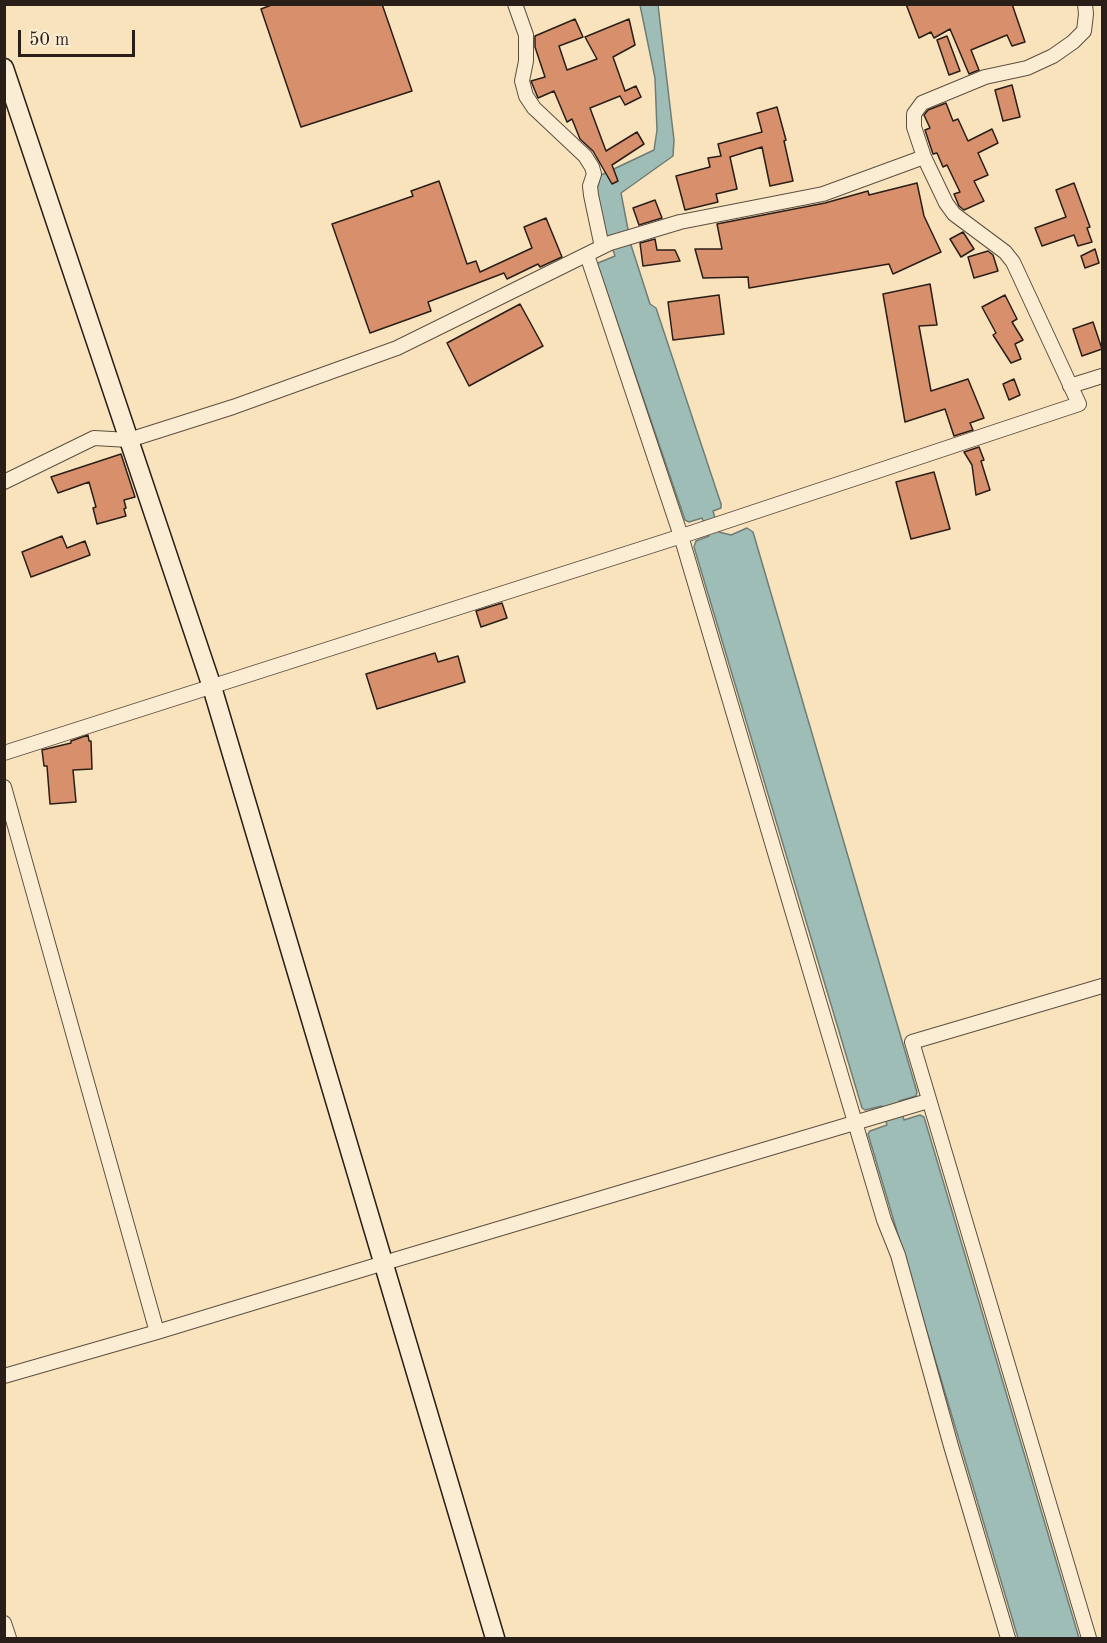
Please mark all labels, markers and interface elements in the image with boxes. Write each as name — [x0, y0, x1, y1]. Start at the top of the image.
scale bar — [21, 18, 138, 56]
text: 50 m — [29, 31, 69, 49]

